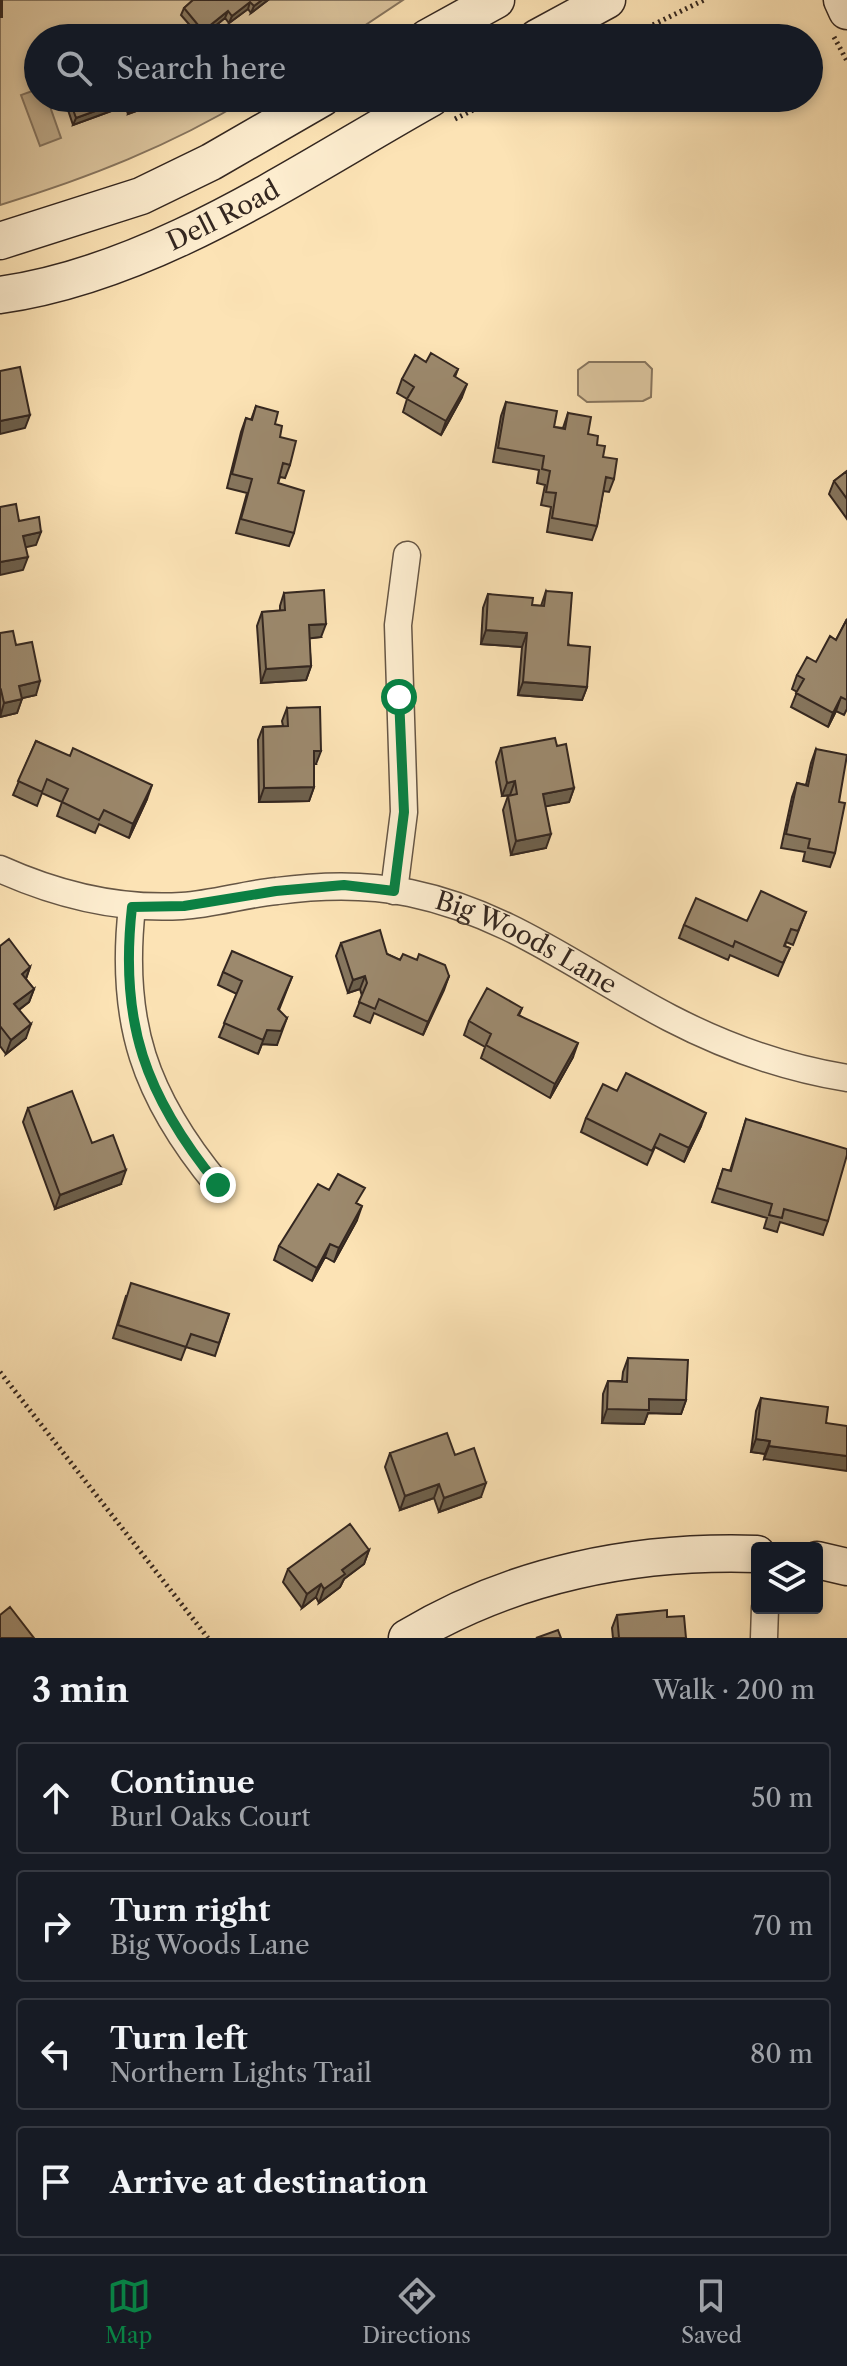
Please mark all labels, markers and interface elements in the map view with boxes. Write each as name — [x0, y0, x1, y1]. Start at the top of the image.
search box — [24, 24, 823, 112]
icon: search — [52, 46, 96, 90]
text: Search here — [116, 50, 286, 87]
street label: Dell Road — [162, 173, 285, 258]
route start — [381, 679, 417, 715]
street label: Big Woods Lane — [431, 884, 623, 1001]
route end — [200, 1167, 236, 1203]
map controls — [751, 1542, 823, 1614]
button: layers — [751, 1542, 823, 1614]
text: 3 min — [32, 1669, 129, 1711]
text: Walk · 200 m — [653, 1674, 815, 1706]
text: Continue — [110, 1764, 255, 1801]
icon: ahead — [34, 1776, 78, 1820]
text: 50 m — [751, 1782, 813, 1814]
text: Burl Oaks Court — [110, 1801, 311, 1833]
text: Turn right — [110, 1892, 270, 1929]
icon: right — [34, 1904, 78, 1948]
text: 70 m — [753, 1910, 813, 1942]
text: Big Woods Lane — [110, 1929, 309, 1961]
text: Turn left — [110, 2020, 247, 2057]
icon: left — [34, 2032, 78, 2076]
text: 80 m — [750, 2038, 813, 2070]
text: Northern Lights Trail — [110, 2057, 372, 2089]
icon: arrive — [34, 2160, 78, 2204]
text: Arrive at destination — [110, 2164, 428, 2201]
tab: Map — [105, 2274, 152, 2349]
tab: Directions — [362, 2274, 471, 2349]
tab: Saved — [681, 2274, 742, 2349]

